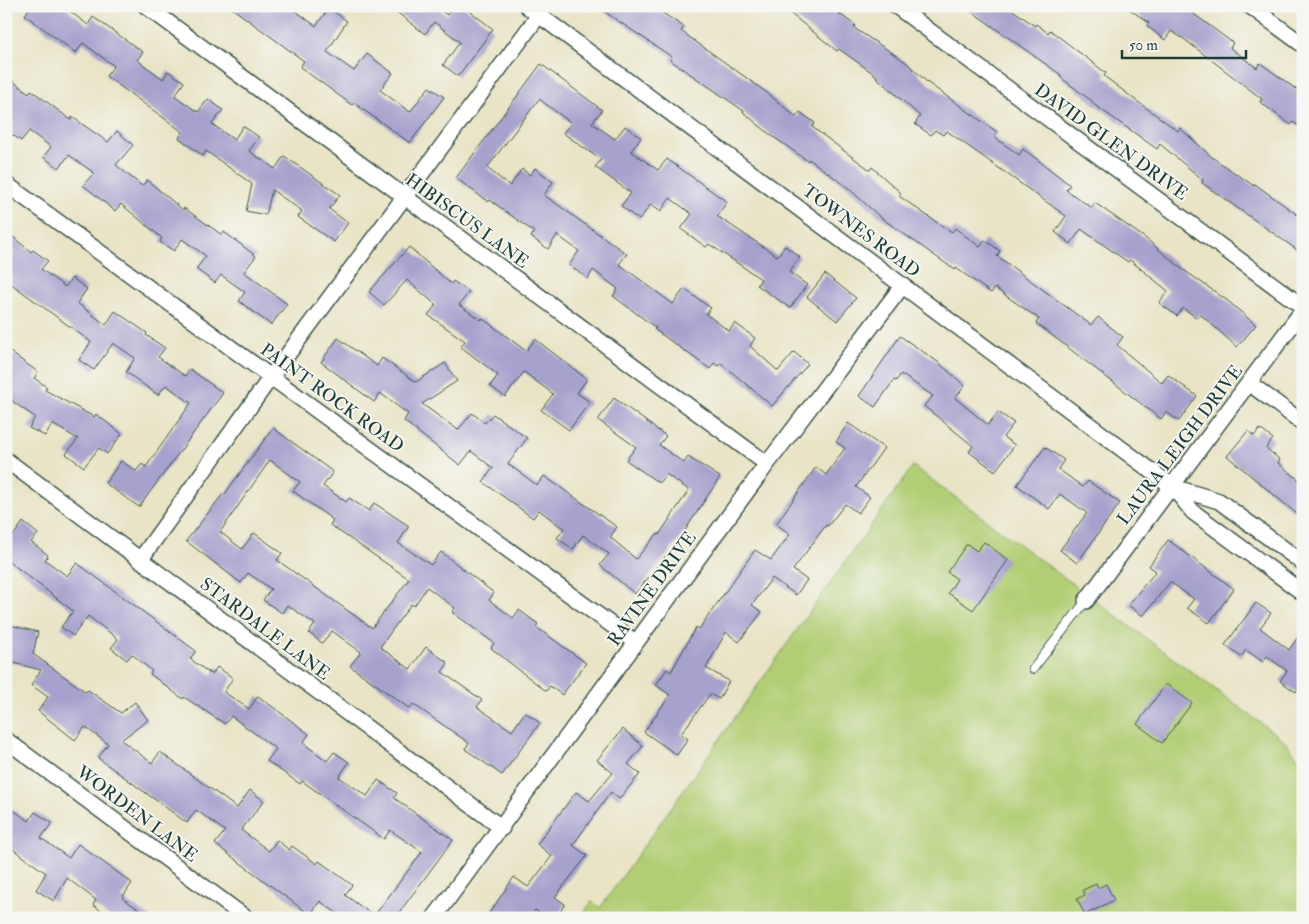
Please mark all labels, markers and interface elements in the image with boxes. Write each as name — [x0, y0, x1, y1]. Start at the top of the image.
scale bar — [1122, 28, 1245, 60]
text: 50 m — [1129, 36, 1158, 55]
street label: DAVID GLEN DRIVE — [1030, 78, 1192, 206]
street label: HIBISCUS LANE — [401, 168, 533, 274]
street label: TOWNES ROAD — [797, 179, 925, 283]
street label: PAINT ROCK ROAD — [256, 338, 408, 458]
street label: LAURA LEIGH DRIVE — [1112, 360, 1248, 530]
street label: RAVINE DRIVE — [603, 527, 701, 651]
street label: STARDALE LANE — [196, 573, 335, 685]
street label: WORDEN LANE — [71, 760, 202, 867]

